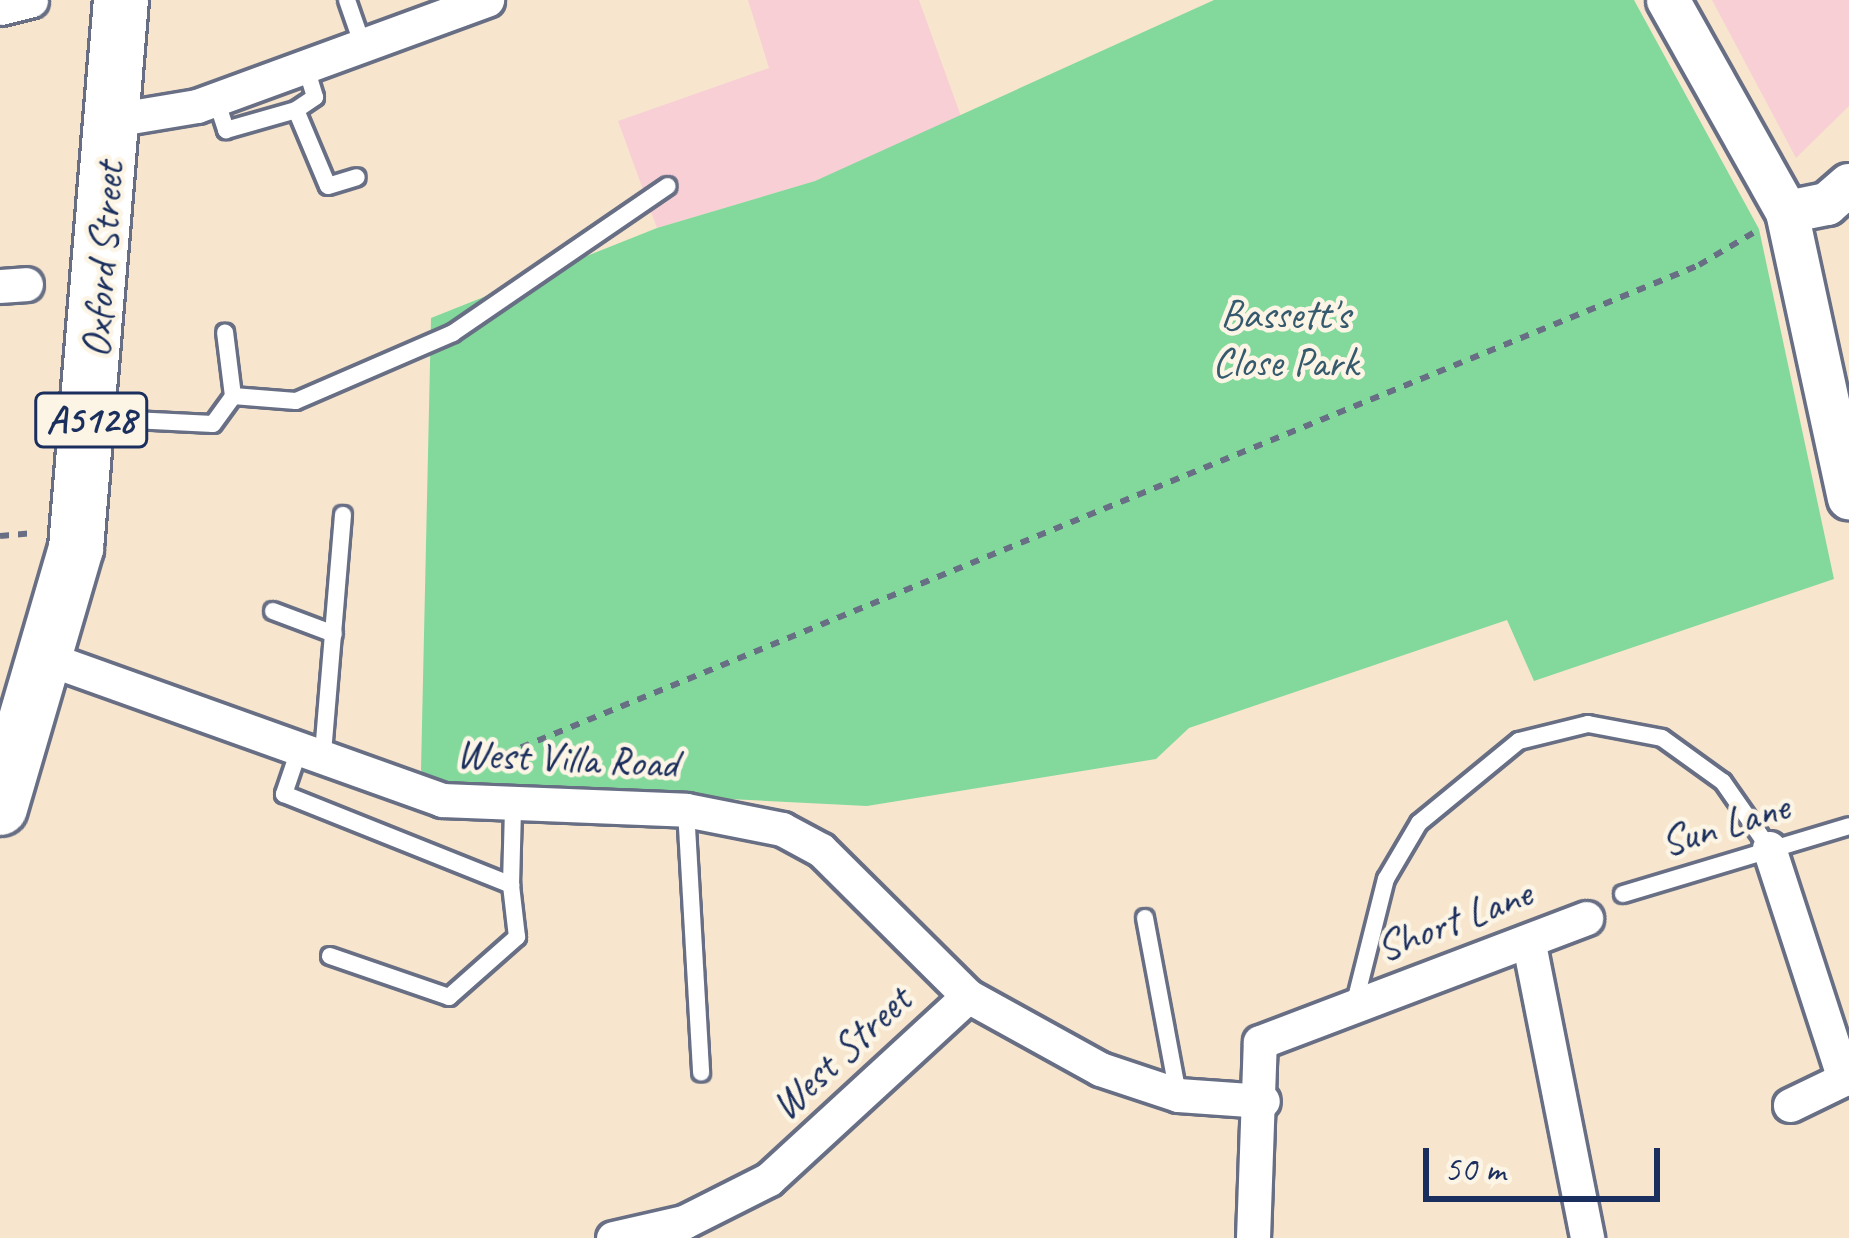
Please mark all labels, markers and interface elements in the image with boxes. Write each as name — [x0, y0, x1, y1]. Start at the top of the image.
street label: Oxford Street — [71, 160, 135, 360]
park label: Bassett's Close Park — [1212, 290, 1358, 388]
road number: A5128 — [34, 387, 148, 453]
street label: West Villa Road — [455, 728, 679, 790]
street label: Sun Lane — [1654, 781, 1796, 869]
street label: Short Lane — [1369, 868, 1539, 974]
street label: West Street — [760, 975, 922, 1131]
scale bar — [1429, 1124, 1666, 1198]
text: 50 m — [1444, 1146, 1505, 1192]

